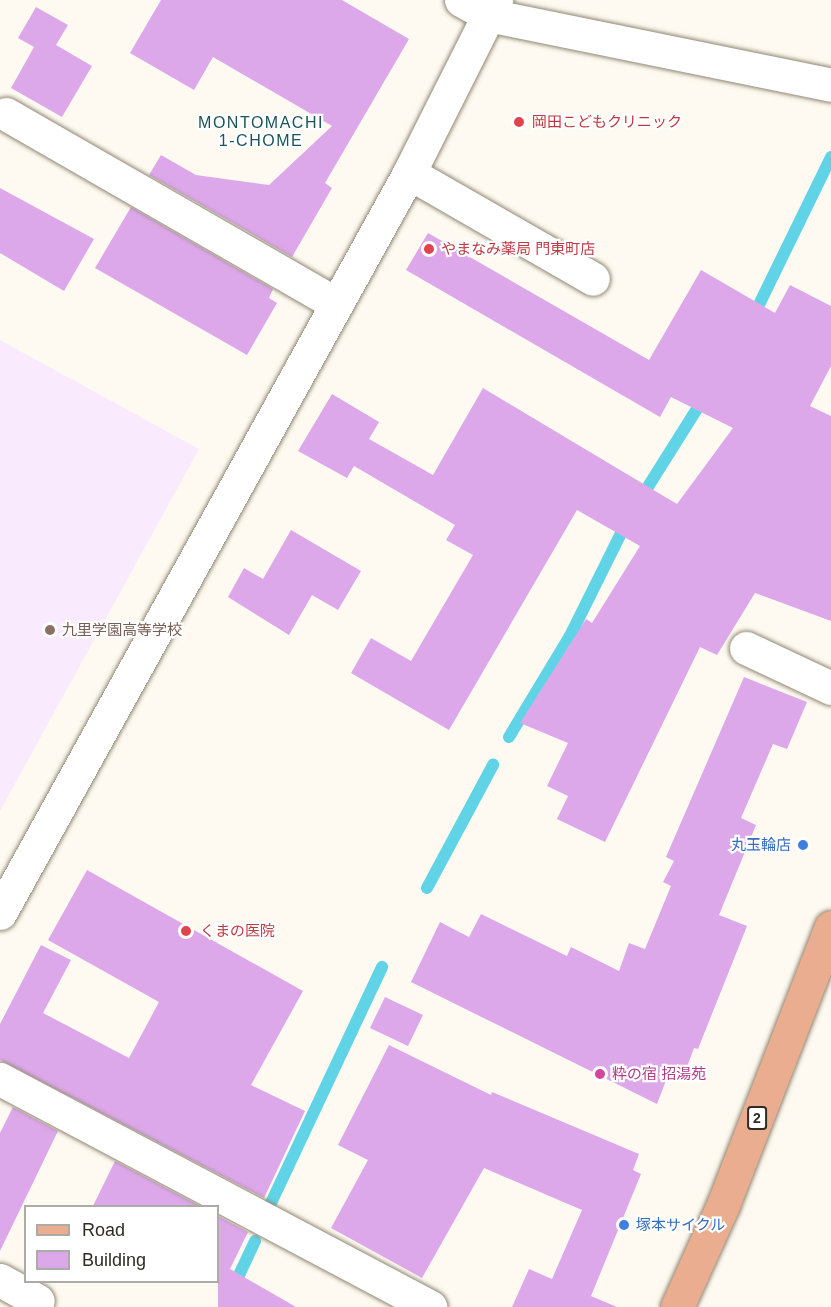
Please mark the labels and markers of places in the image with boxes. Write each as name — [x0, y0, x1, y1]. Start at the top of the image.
marker: 岡田こどもクリニック — [510, 113, 528, 131]
place label: 岡田こどもクリニック — [532, 113, 682, 131]
place label: やまなみ薬局 門東町店 — [441, 240, 595, 258]
marker: やまなみ薬局 門東町店 — [422, 242, 436, 256]
place label: 九里学園高等学校 — [62, 621, 182, 639]
marker: 九里学園高等学校 — [43, 623, 57, 637]
place label: 丸玉輪店 — [731, 836, 791, 854]
marker: 丸玉輪店 — [796, 838, 810, 852]
marker: くまの医院 — [177, 922, 195, 940]
place label: くまの医院 — [200, 922, 275, 940]
place label: 粋の宿 招湯苑 — [612, 1065, 706, 1083]
marker: 粋の宿 招湯苑 — [593, 1067, 607, 1081]
place label: 塚本サイクル — [636, 1216, 726, 1234]
marker: 塚本サイクル — [617, 1218, 631, 1232]

